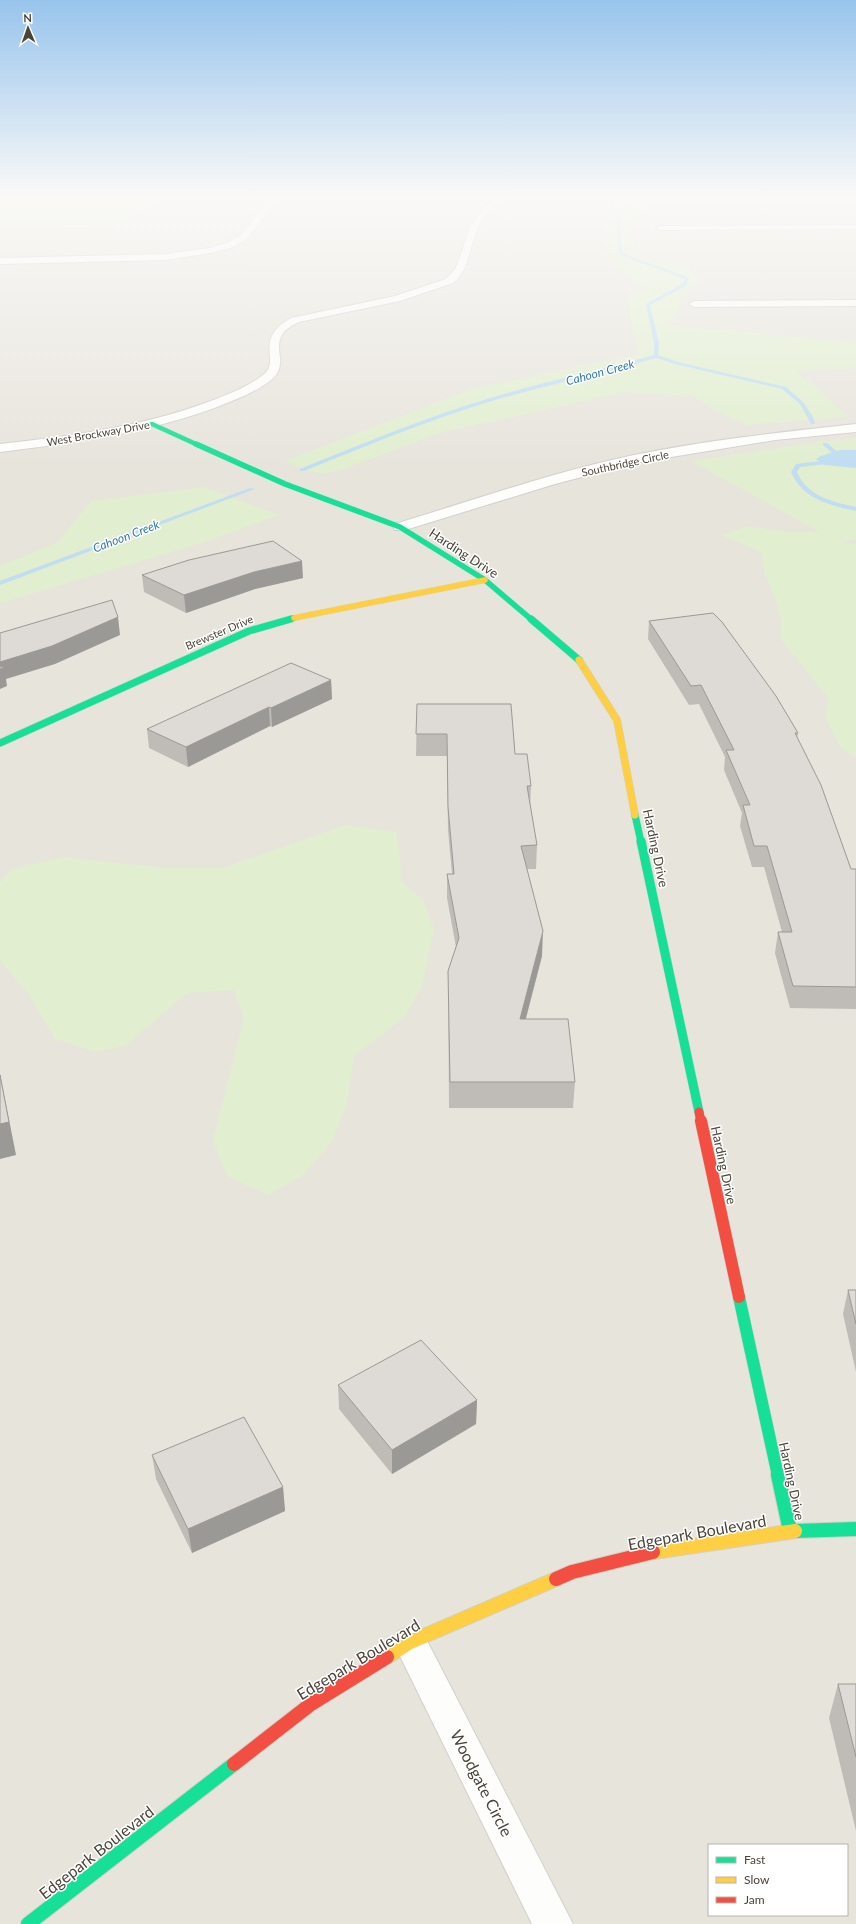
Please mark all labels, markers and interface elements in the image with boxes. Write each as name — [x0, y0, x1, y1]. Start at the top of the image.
north arrow — [8, 8, 48, 48]
text: N — [23, 11, 32, 24]
water label: Cahoon Creek — [564, 356, 636, 388]
street label: West Brockway Drive — [46, 418, 151, 448]
street label: Southbridge Circle — [580, 447, 670, 479]
water label: Cahoon Creek — [91, 516, 162, 556]
street label: Harding Drive — [426, 525, 502, 581]
street label: Brewster Drive — [183, 612, 255, 652]
street label: Harding Drive — [640, 808, 672, 889]
street label: Harding Drive — [708, 1125, 740, 1206]
street label: Harding Drive — [776, 1441, 808, 1522]
street label: Edgepark Boulevard — [626, 1510, 768, 1554]
street label: Edgepark Boulevard — [293, 1615, 423, 1703]
street label: Woodgate Circle — [447, 1727, 517, 1839]
street label: Edgepark Boulevard — [35, 1801, 157, 1903]
legend — [708, 1844, 848, 1916]
text: Fast — [744, 1852, 766, 1867]
text: Slow — [744, 1872, 770, 1887]
text: Jam — [744, 1892, 765, 1907]

